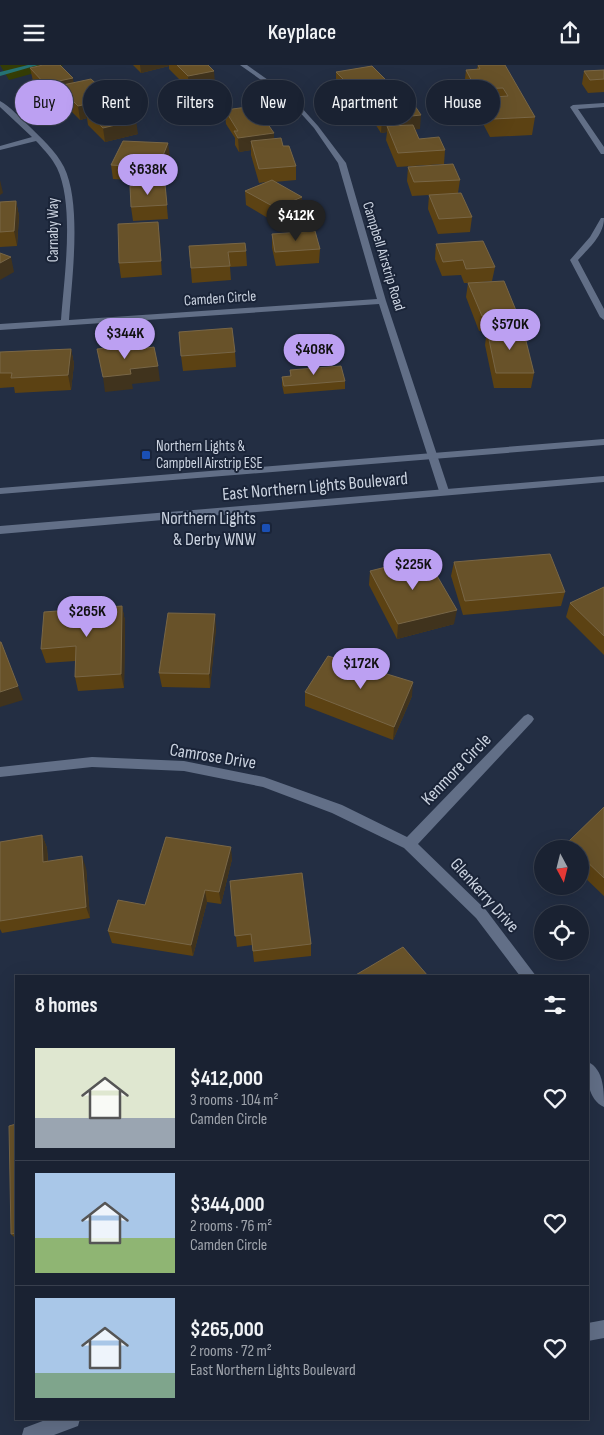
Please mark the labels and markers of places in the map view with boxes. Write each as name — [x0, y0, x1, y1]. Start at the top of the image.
pin: $638K — [113, 153, 183, 196]
pin: $412K — [261, 199, 331, 242]
pin: $570K — [475, 309, 545, 351]
pin: $344K — [90, 317, 160, 360]
pin: $408K — [279, 333, 349, 376]
place label: Northern Lights & Campbell Airstrip ESE — [156, 437, 263, 473]
marker: Northern Lights & Campbell Airstrip ESE — [140, 449, 152, 461]
place label: Northern Lights & Derby WNW — [161, 508, 256, 550]
marker: Northern Lights & Derby WNW — [260, 522, 272, 534]
pin: $225K — [378, 549, 448, 591]
pin: $265K — [52, 595, 122, 638]
pin: $172K — [326, 647, 396, 690]

